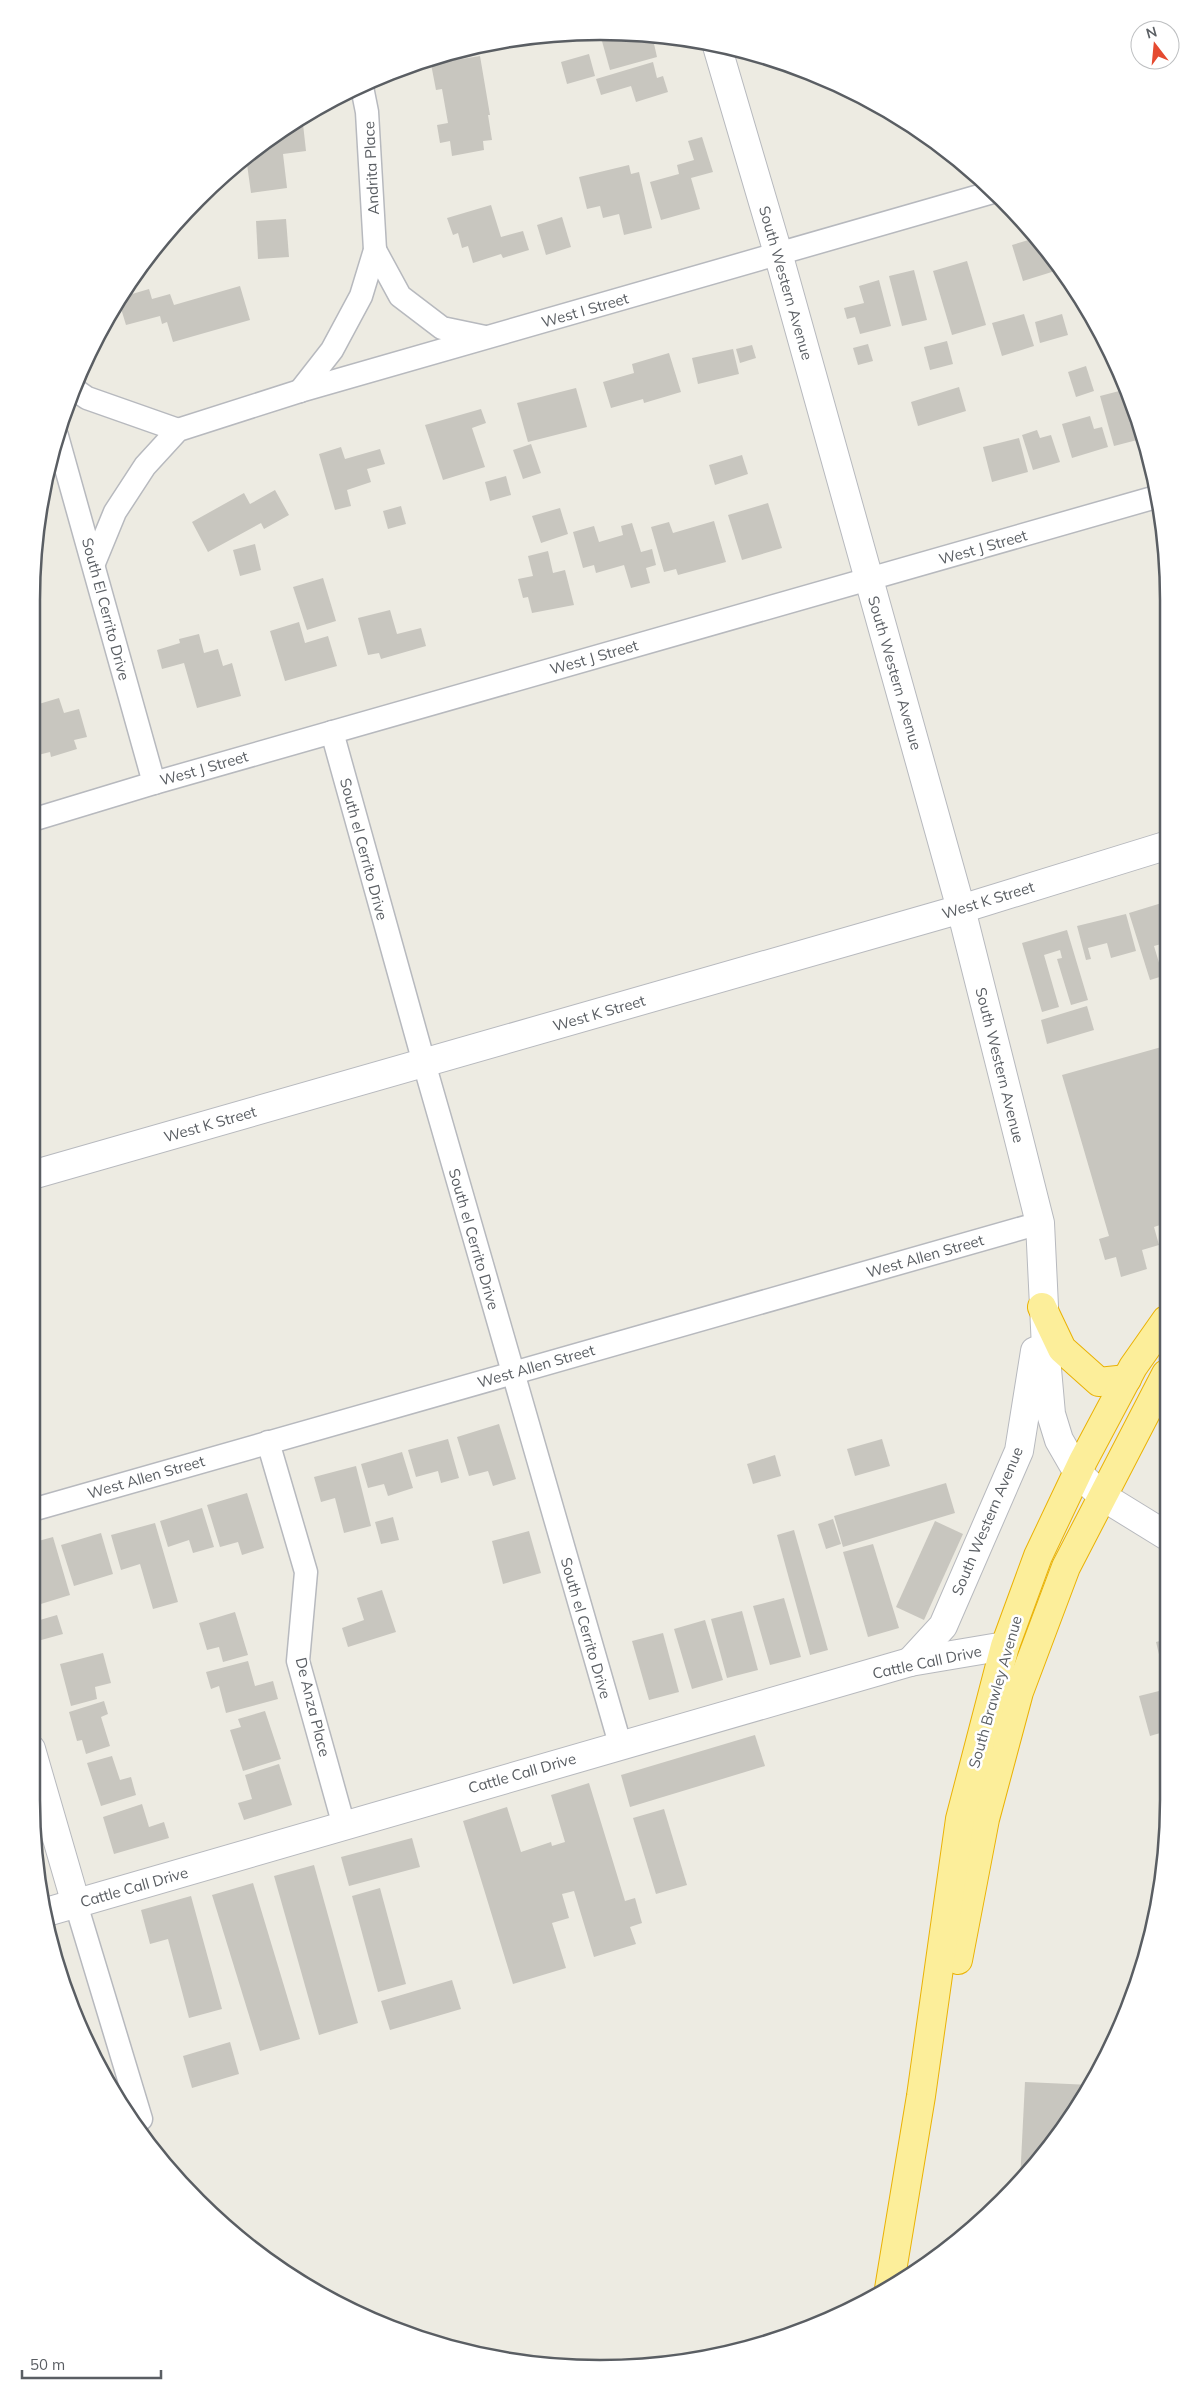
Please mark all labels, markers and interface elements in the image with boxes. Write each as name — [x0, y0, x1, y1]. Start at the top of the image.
north arrow — [1130, 20, 1180, 70]
text: N — [1144, 22, 1159, 43]
street label: Andrita Place — [359, 121, 383, 215]
street label: South Western Avenue — [755, 204, 817, 362]
street label: West I Street — [539, 288, 631, 332]
street label: West J Street — [937, 525, 1029, 569]
street label: South El Cerrito Drive — [78, 536, 134, 682]
street label: South Western Avenue — [864, 594, 926, 752]
street label: West J Street — [548, 635, 640, 679]
street label: West J Street — [158, 746, 250, 790]
street label: South el Cerrito Drive — [336, 776, 392, 922]
street label: West K Street — [940, 877, 1036, 923]
street label: South Western Avenue — [971, 985, 1029, 1145]
street label: West K Street — [551, 991, 647, 1035]
street label: West K Street — [162, 1102, 258, 1146]
street label: South el Cerrito Drive — [445, 1166, 503, 1312]
street label: West Allen Street — [864, 1230, 986, 1282]
street label: West Allen Street — [475, 1340, 597, 1392]
street label: South Western Avenue — [947, 1444, 1027, 1598]
street label: West Allen Street — [85, 1451, 207, 1503]
street label: South el Cerrito Drive — [557, 1555, 615, 1701]
street label: South Brawley Avenue — [964, 1614, 1026, 1770]
street label: Cattle Call Drive — [871, 1641, 983, 1683]
street label: De Anza Place — [292, 1655, 334, 1759]
street label: Cattle Call Drive — [466, 1749, 578, 1797]
street label: Cattle Call Drive — [78, 1863, 190, 1911]
scale bar — [22, 2348, 161, 2380]
text: 50 m — [30, 2355, 65, 2374]

